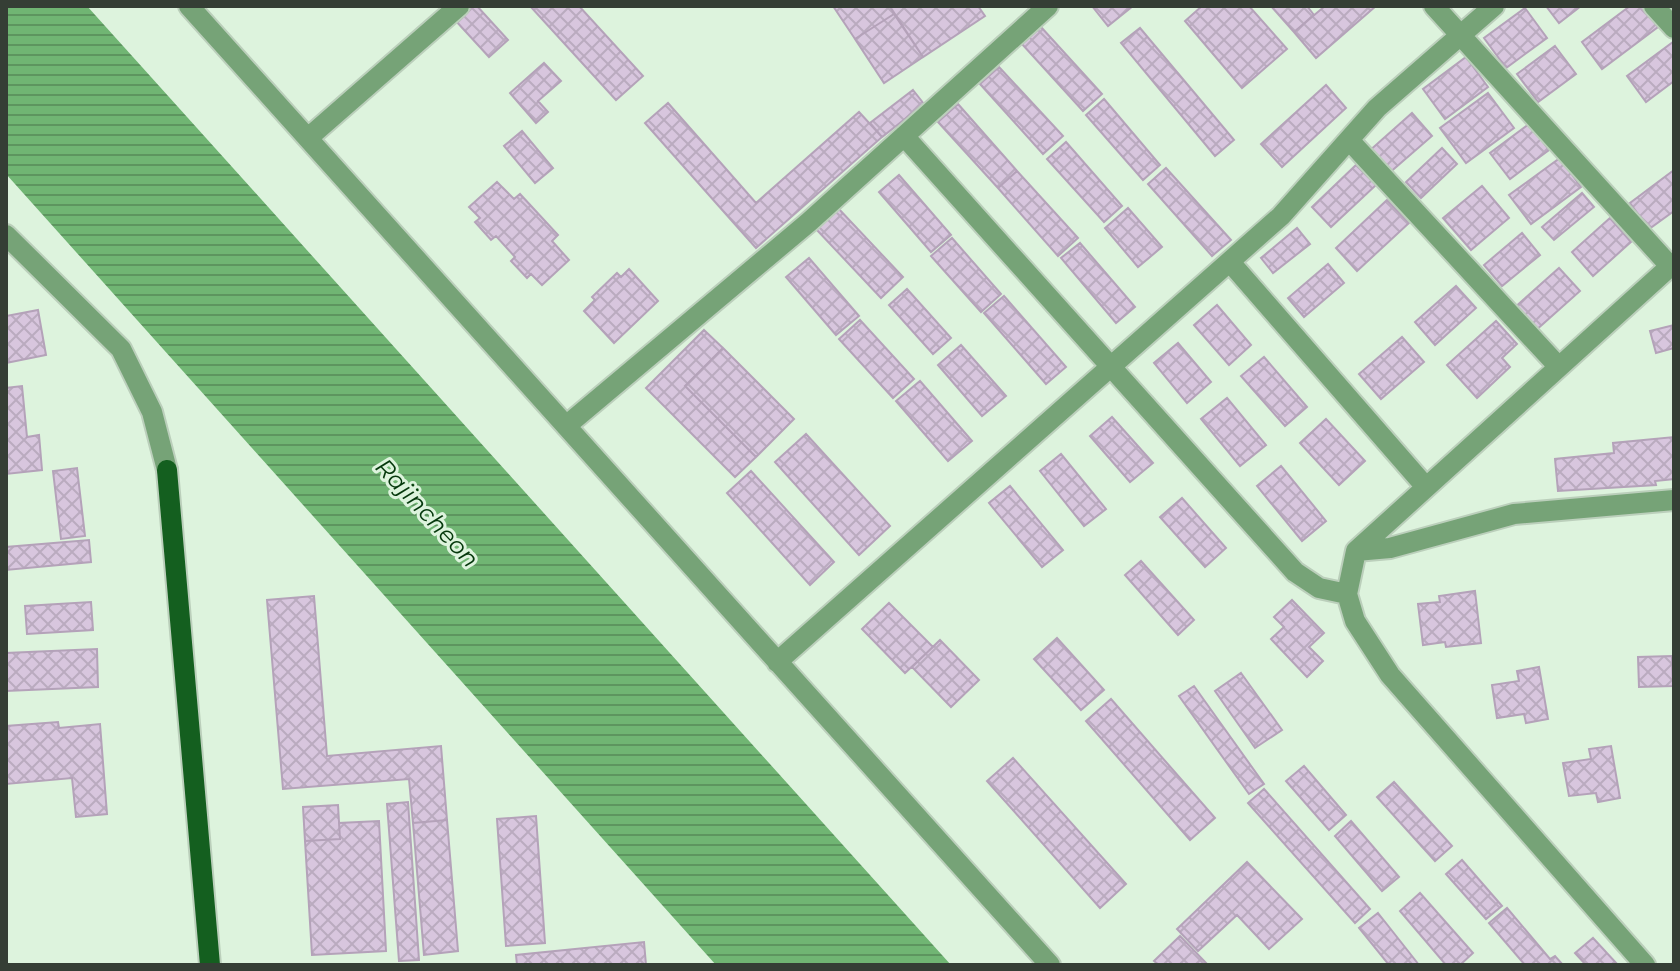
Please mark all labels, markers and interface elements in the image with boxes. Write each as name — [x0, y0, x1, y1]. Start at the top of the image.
water label: Rajincheon — [370, 452, 485, 573]

